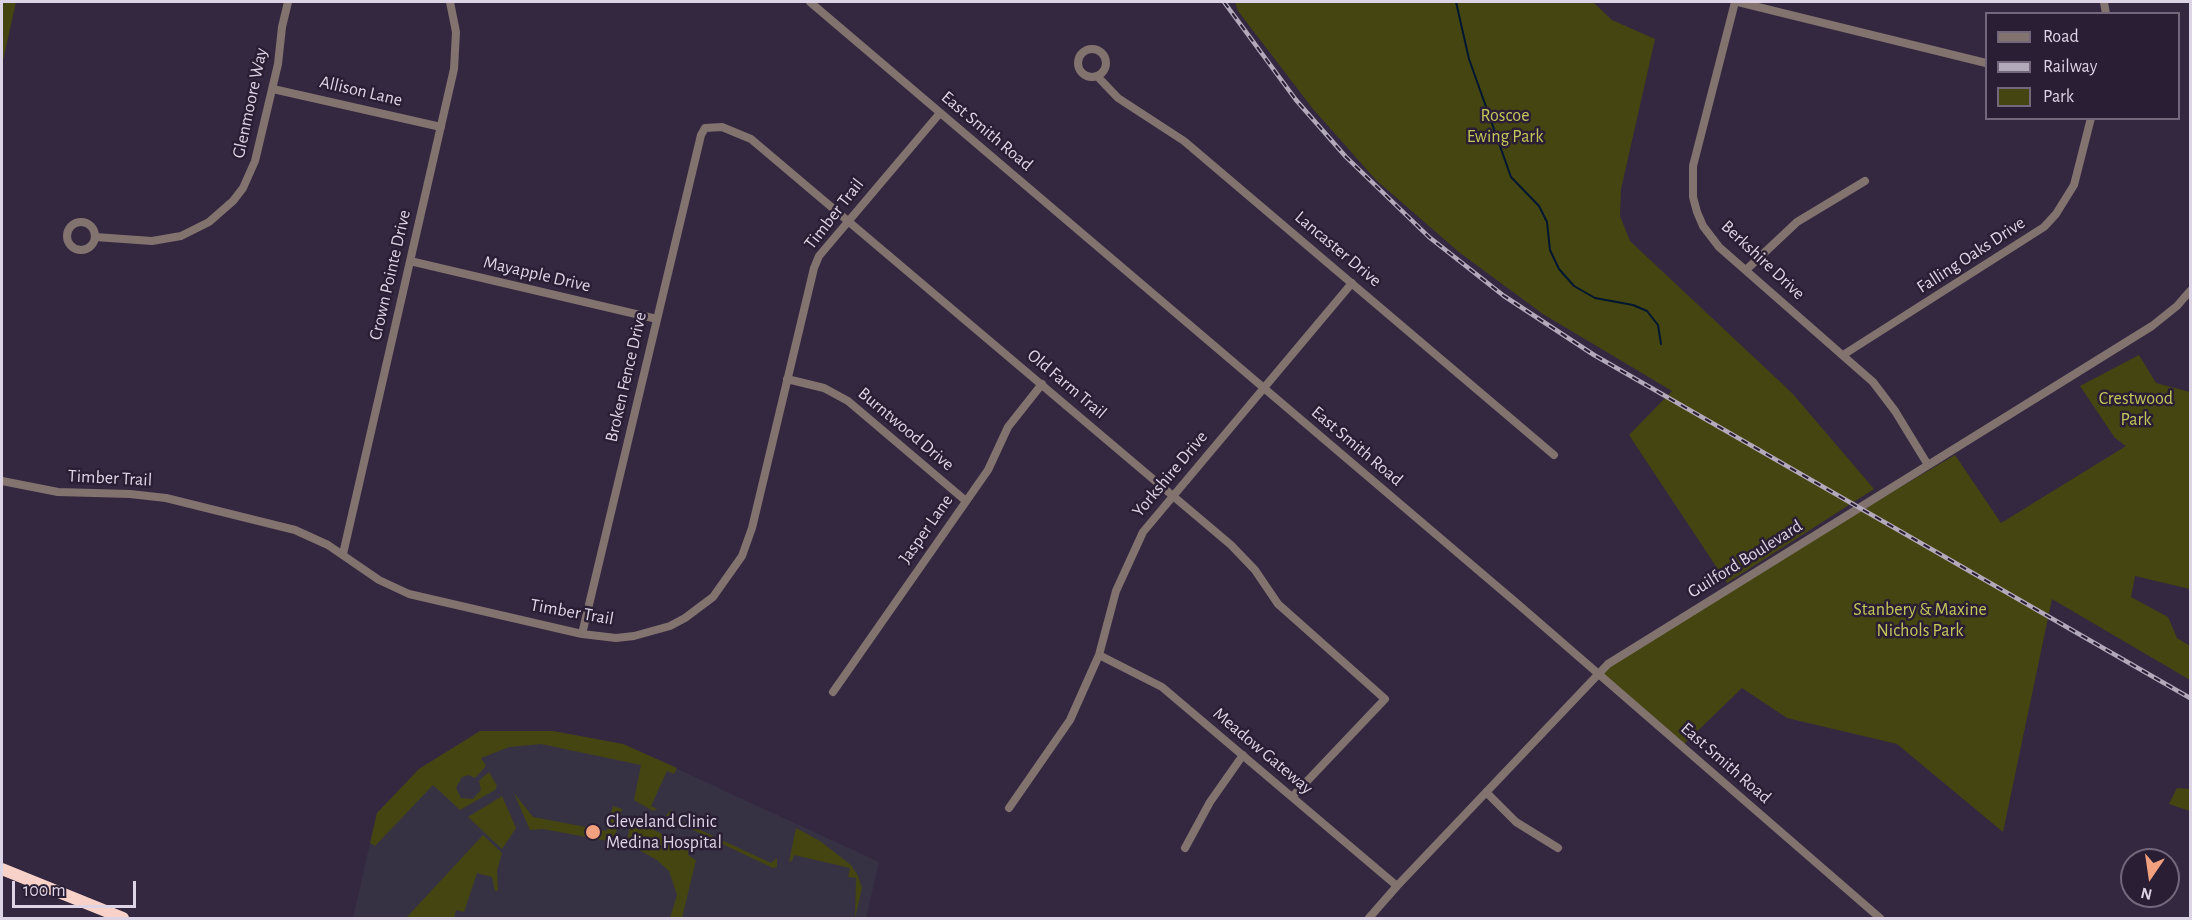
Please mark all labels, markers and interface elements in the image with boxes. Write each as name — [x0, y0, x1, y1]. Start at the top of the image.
legend — [1985, 12, 2180, 120]
text: Road — [2043, 28, 2079, 46]
street label: Glenmoore Way — [228, 46, 272, 160]
text: Railway — [2043, 58, 2097, 76]
street label: Allison Lane — [317, 71, 405, 111]
street label: East Smith Road — [937, 86, 1037, 176]
text: Park — [2043, 88, 2074, 106]
park label: Roscoe Ewing Park — [1467, 105, 1543, 148]
street label: Timber Trail — [800, 174, 868, 254]
street label: Lancaster Drive — [1290, 206, 1386, 292]
street label: Crown Pointe Drive — [365, 208, 415, 342]
street label: Falling Oaks Drive — [1913, 212, 2029, 298]
street label: Berkshire Drive — [1717, 216, 1809, 304]
street label: Mayapple Drive — [481, 251, 593, 297]
street label: Broken Fence Drive — [601, 310, 651, 444]
street label: Old Farm Trail — [1023, 344, 1111, 424]
street label: Burntwood Drive — [854, 383, 958, 475]
park label: Crestwood Park — [2099, 388, 2173, 430]
street label: East Smith Road — [1307, 401, 1407, 491]
street label: Yorkshire Drive — [1128, 426, 1212, 522]
street label: Timber Trail — [67, 465, 153, 491]
street label: Jasper Lane — [894, 490, 958, 568]
street label: Guilford Boulevard — [1684, 515, 1806, 603]
street label: Timber Trail — [529, 594, 615, 630]
park label: Stanbery & Maxine Nichols Park — [1853, 599, 1987, 642]
street label: Meadow Gateway — [1209, 703, 1317, 799]
street label: East Smith Road — [1676, 718, 1776, 808]
place label: Cleveland Clinic Medina Hospital — [606, 811, 722, 854]
marker: Cleveland Clinic Medina Hospital — [584, 823, 602, 841]
north arrow — [2120, 848, 2180, 908]
scale bar — [15, 869, 140, 907]
text: 100 m — [23, 882, 66, 900]
text: N — [2139, 885, 2154, 903]

